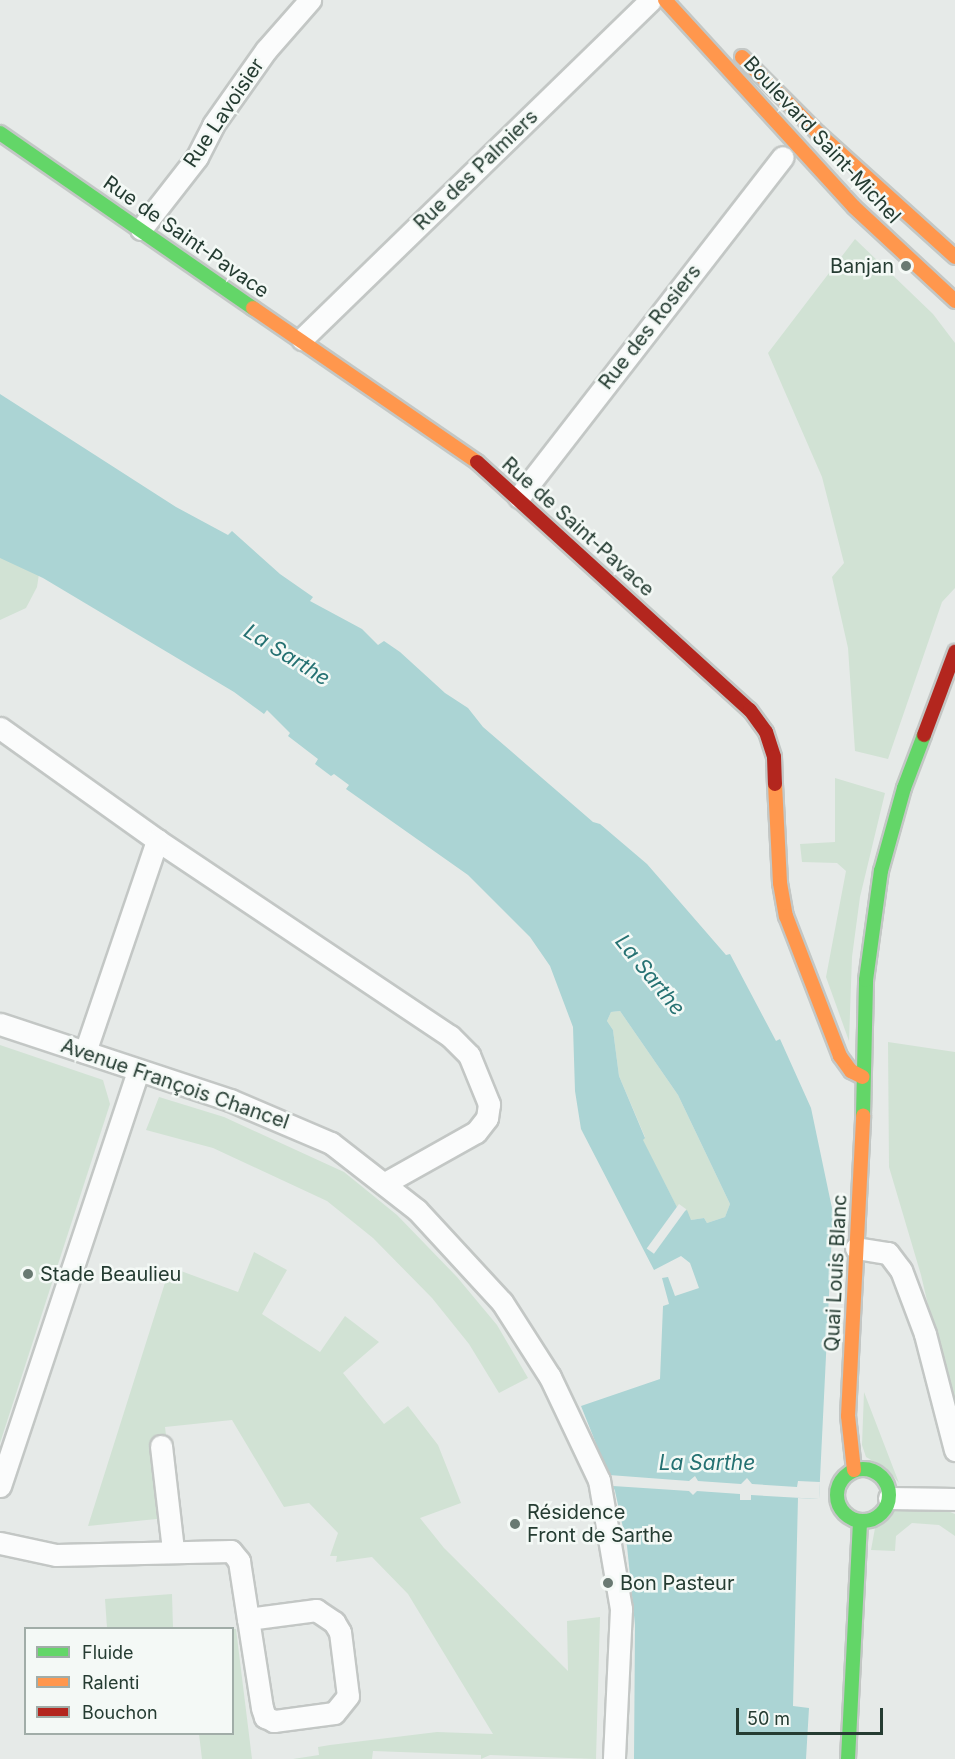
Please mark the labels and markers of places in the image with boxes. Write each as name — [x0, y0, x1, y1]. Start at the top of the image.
place label: Banjan — [830, 254, 894, 278]
marker: Banjan — [899, 259, 913, 273]
place label: Stade Beaulieu — [40, 1262, 181, 1286]
marker: Stade Beaulieu — [21, 1267, 35, 1281]
place label: Résidence Front de Sarthe — [527, 1500, 673, 1547]
marker: Résidence Front de Sarthe — [508, 1517, 522, 1531]
place label: Bon Pasteur — [620, 1571, 734, 1595]
marker: Bon Pasteur — [601, 1576, 615, 1590]

